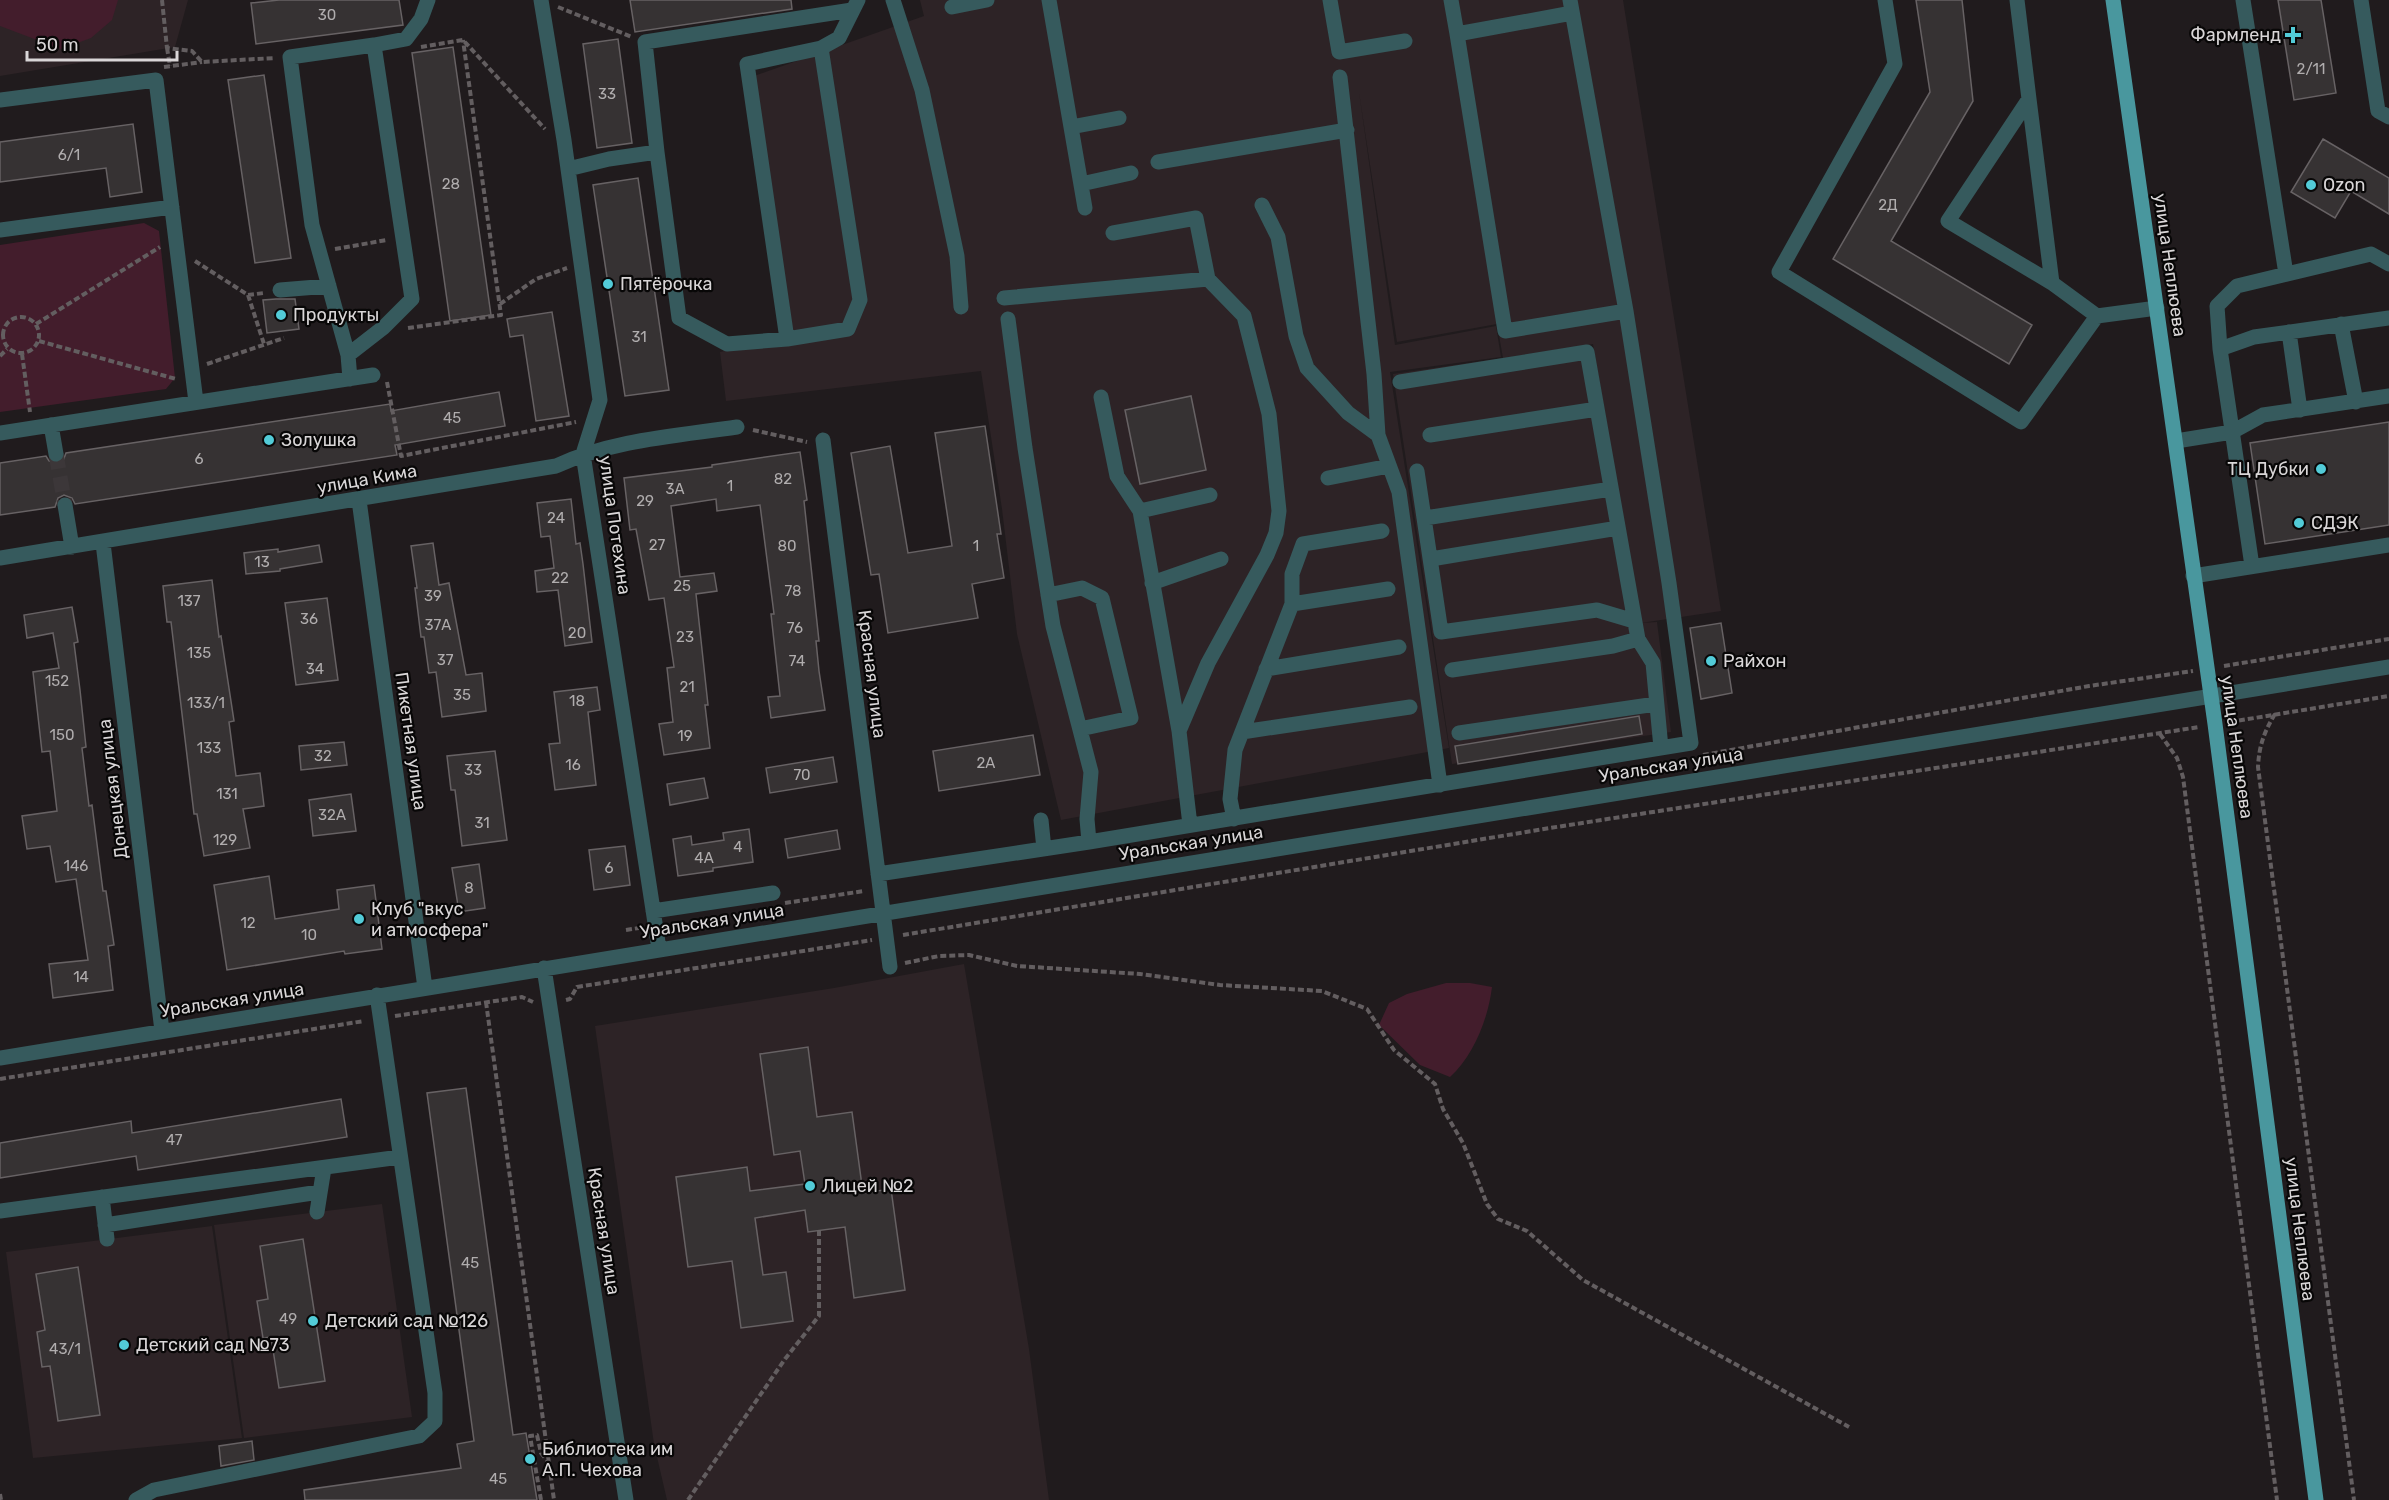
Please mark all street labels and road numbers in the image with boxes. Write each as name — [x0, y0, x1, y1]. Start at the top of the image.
street label: улица Неплюева — [2149, 192, 2191, 338]
street label: улица Потехина — [594, 454, 636, 596]
street label: улица Кима — [315, 459, 419, 499]
street label: Красная улица — [853, 609, 891, 739]
street label: Пикетная улица — [390, 671, 432, 811]
street label: улица Неплюева — [2216, 674, 2258, 820]
street label: Донецкая улица — [94, 718, 132, 860]
street label: Уральская улица — [1597, 743, 1745, 787]
street label: Уральская улица — [1117, 821, 1265, 865]
street label: Уральская улица — [638, 899, 786, 943]
street label: Уральская улица — [158, 978, 306, 1022]
street label: улица Неплюева — [2280, 1156, 2320, 1302]
street label: Красная улица — [583, 1166, 625, 1296]

